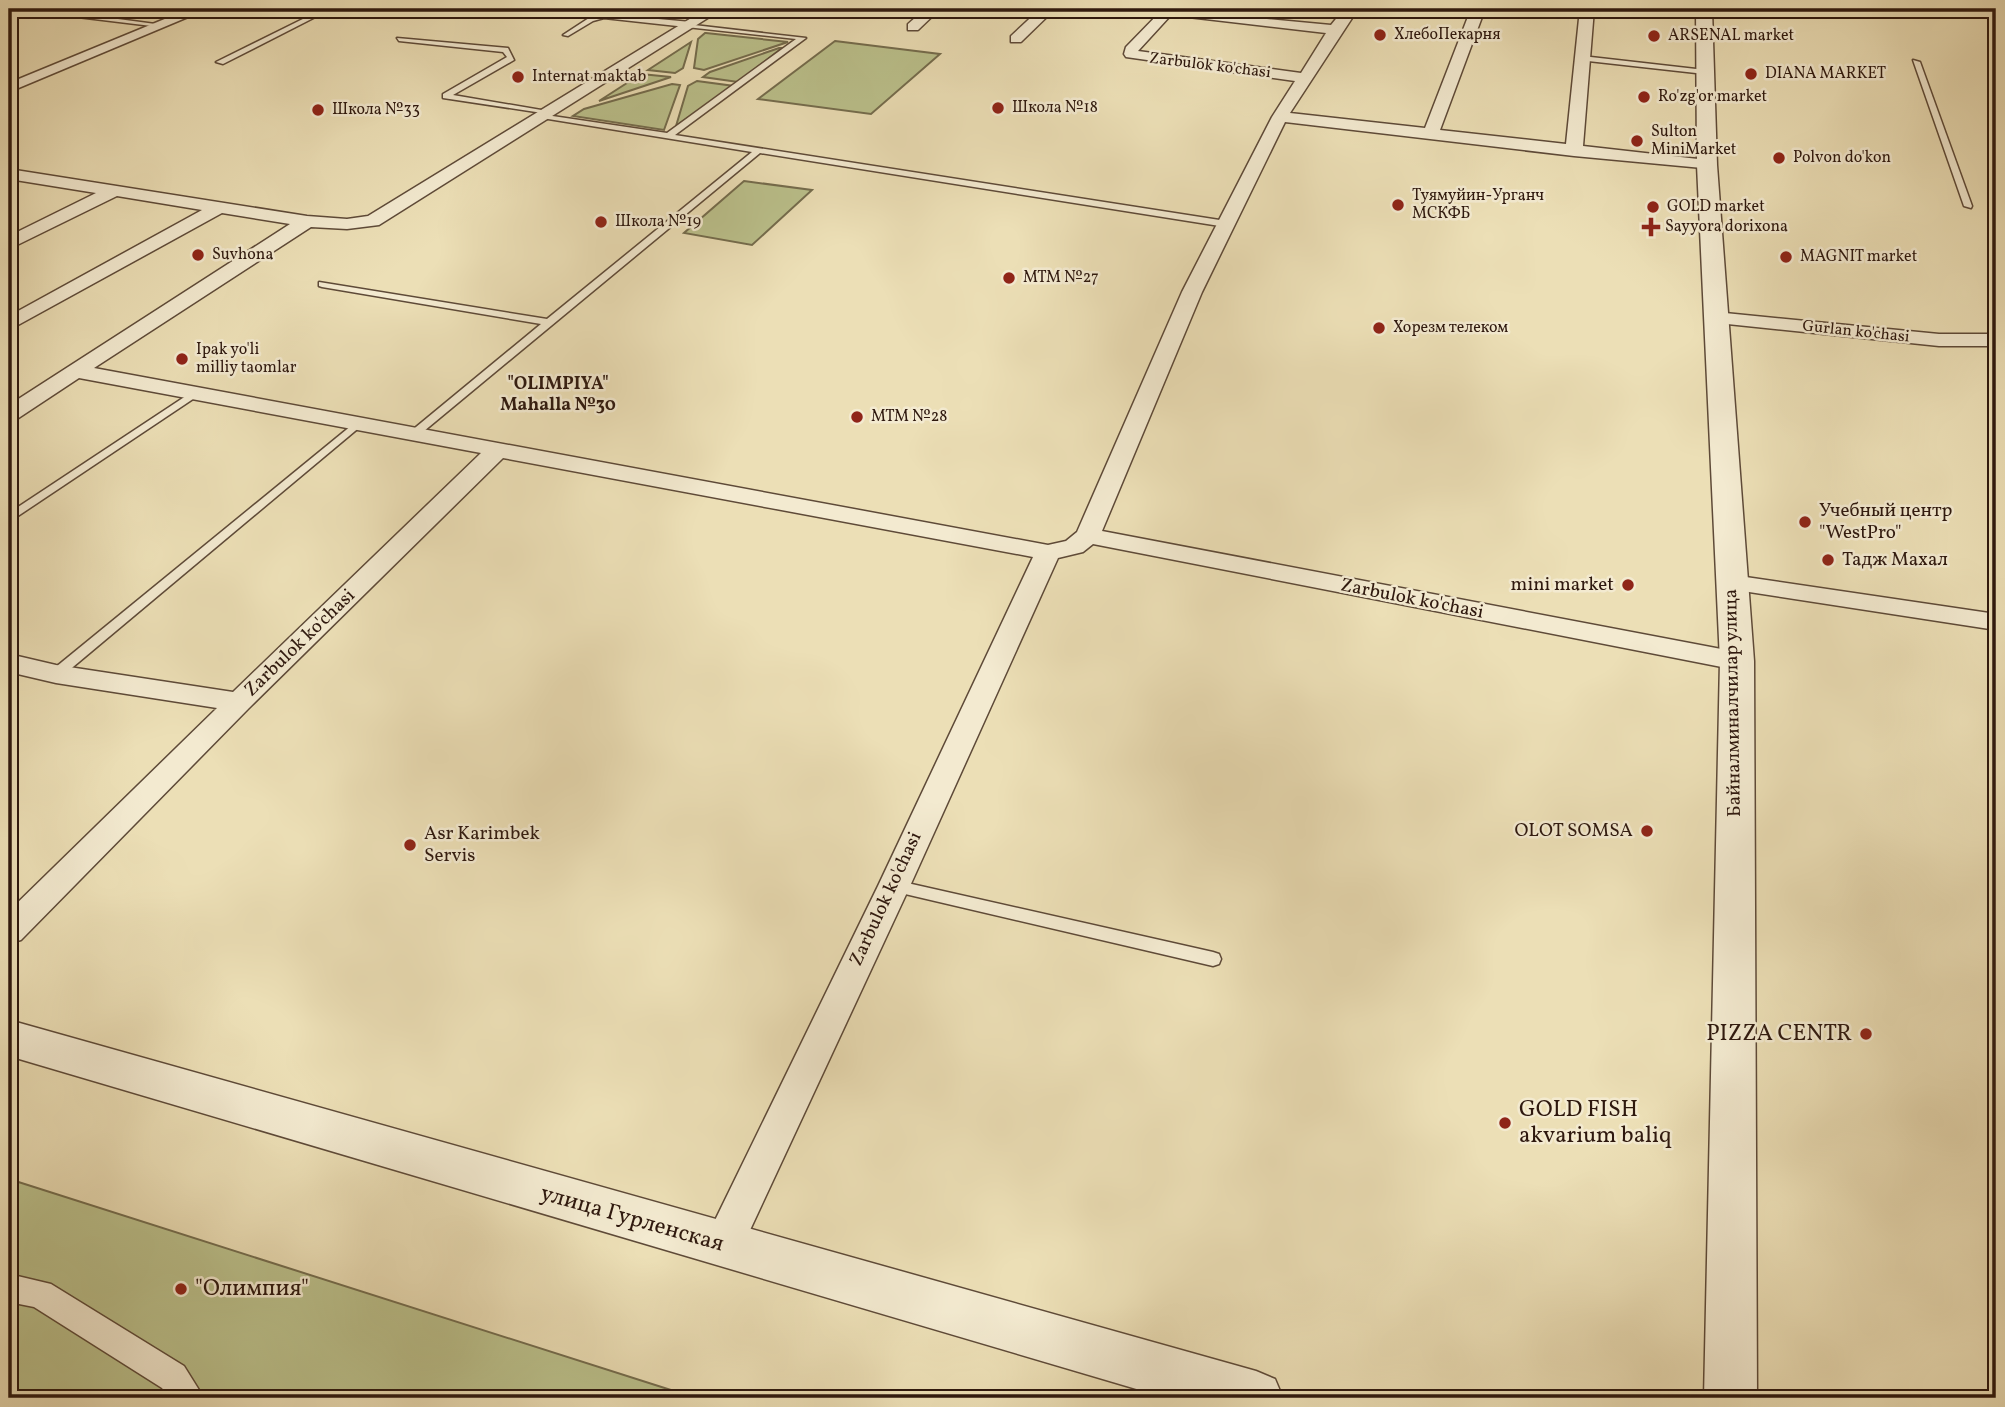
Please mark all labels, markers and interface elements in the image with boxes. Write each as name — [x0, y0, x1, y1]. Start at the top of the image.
place label: ХлебоПекарня — [1394, 24, 1501, 46]
place label: ARSENAL market — [1668, 25, 1795, 47]
marker: ХлебоПекарня — [1372, 27, 1388, 43]
marker: ARSENAL market — [1646, 28, 1662, 44]
street label: Zarbulok ko'chasi — [1148, 48, 1272, 84]
place label: DIANA MARKET — [1765, 63, 1886, 85]
place label: Internat maktab — [532, 66, 646, 88]
marker: DIANA MARKET — [1743, 66, 1759, 82]
marker: Internat maktab — [510, 69, 526, 85]
place label: Ro'zg'or market — [1658, 86, 1768, 108]
marker: Ro'zg'or market — [1636, 89, 1652, 105]
place label: Школа №18 — [1012, 97, 1098, 119]
place label: Школа №33 — [332, 99, 420, 121]
marker: Школа №18 — [990, 100, 1006, 116]
marker: Школа №33 — [310, 102, 326, 118]
place label: Sulton MiniMarket — [1651, 121, 1737, 161]
marker: Sulton MiniMarket — [1629, 133, 1645, 149]
place label: Polvon do'kon — [1793, 147, 1891, 169]
marker: Polvon do'kon — [1771, 150, 1787, 166]
place label: Туямуйин-Урганч МСКФБ — [1412, 185, 1544, 225]
place label: GOLD market — [1667, 196, 1765, 218]
marker: Туямуйин-Урганч МСКФБ — [1390, 197, 1406, 213]
marker: GOLD market — [1645, 199, 1661, 215]
place label: Школа №19 — [615, 211, 701, 233]
marker: Школа №19 — [593, 214, 609, 230]
place label: Sayyora dorixona — [1665, 216, 1788, 238]
marker: Sayyora dorixona — [1643, 219, 1659, 235]
place label: Suvhona — [212, 244, 273, 266]
place label: MAGNIT market — [1800, 246, 1918, 268]
marker: Suvhona — [190, 247, 206, 263]
marker: MAGNIT market — [1778, 249, 1794, 265]
place label: MTM №27 — [1023, 267, 1099, 289]
marker: MTM №27 — [1001, 270, 1017, 286]
street label: Gurlan ko'chasi — [1801, 315, 1911, 349]
place label: Хорезм телеком — [1393, 317, 1508, 339]
marker: Хорезм телеком — [1371, 320, 1387, 336]
place label: Ipak yo'li milliy taomlar — [196, 339, 297, 379]
marker: Ipak yo'li milliy taomlar — [174, 351, 190, 367]
district label: "OLIMPIYA" Mahalla №30 — [500, 372, 616, 418]
place label: MTM №28 — [871, 406, 947, 428]
marker: MTM №28 — [849, 409, 865, 425]
place label: Учебный центр "WestPro" — [1819, 498, 1953, 546]
marker: Учебный центр "WestPro" — [1797, 514, 1813, 530]
place label: Тадж Махал — [1842, 547, 1948, 573]
marker: Тадж Махал — [1820, 552, 1836, 568]
street label: Zarbulok ko'chasi — [1338, 572, 1486, 626]
place label: mini market — [1511, 572, 1614, 598]
marker: mini market — [1620, 577, 1636, 593]
street label: Zarbulok ko'chasi — [239, 583, 361, 703]
street label: Байналминалчилар улица — [1718, 589, 1748, 817]
place label: OLOT SOMSA — [1514, 818, 1633, 844]
place label: Asr Karimbek Servis — [424, 821, 540, 869]
marker: OLOT SOMSA — [1639, 823, 1655, 839]
street label: Zarbulok ko'chasi — [844, 827, 929, 970]
marker: Asr Karimbek Servis — [402, 837, 418, 853]
place label: PIZZA CENTR — [1706, 1018, 1852, 1050]
marker: PIZZA CENTR — [1858, 1026, 1874, 1042]
place label: GOLD FISH akvarium baliq — [1519, 1094, 1672, 1152]
marker: GOLD FISH akvarium baliq — [1497, 1115, 1513, 1131]
street label: улица Гурленская — [537, 1178, 727, 1260]
place label: "Олимпия" — [195, 1273, 309, 1305]
marker: "Олимпия" — [173, 1281, 189, 1297]

